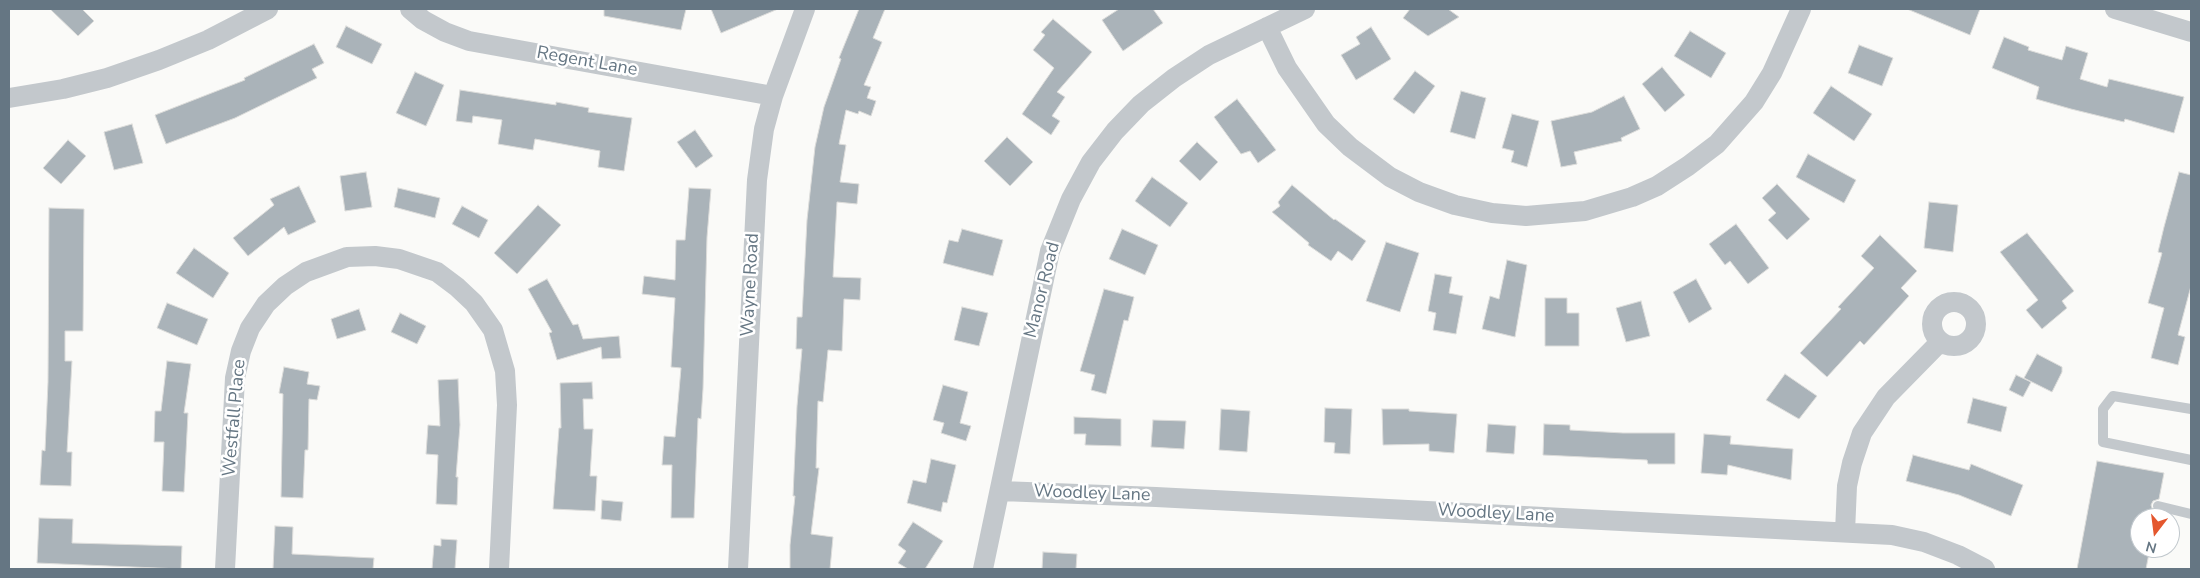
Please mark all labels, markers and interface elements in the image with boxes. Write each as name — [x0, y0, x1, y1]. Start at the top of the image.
street label: Regent Lane — [535, 43, 639, 81]
street label: Wayne Road — [737, 233, 765, 337]
street label: Manor Road — [1021, 240, 1065, 340]
street label: Westfall Place — [219, 358, 251, 478]
street label: Woodley Lane — [1033, 481, 1151, 507]
street label: Woodley Lane — [1437, 500, 1555, 528]
north arrow — [2130, 508, 2180, 558]
text: N — [2144, 536, 2159, 558]

